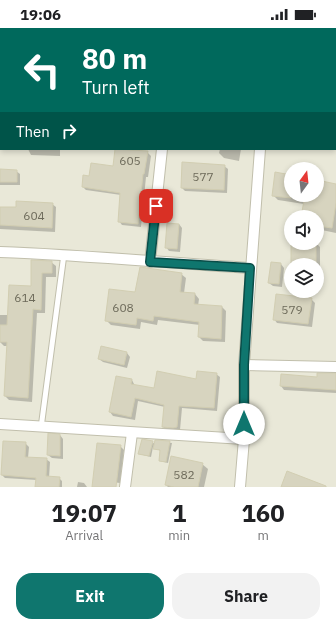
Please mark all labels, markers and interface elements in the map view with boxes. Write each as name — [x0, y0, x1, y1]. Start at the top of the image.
text: 19:06 — [20, 5, 61, 24]
text: 80 m — [82, 40, 147, 77]
icon: left — [16, 44, 68, 96]
text: Turn left — [82, 76, 150, 99]
icon: right — [58, 120, 80, 142]
text: Then — [16, 122, 50, 141]
house number: 605 — [119, 153, 141, 168]
north arrow — [284, 162, 324, 202]
map controls — [284, 162, 324, 298]
house number: 577 — [192, 169, 214, 184]
pin — [139, 189, 173, 223]
icon: arrive — [145, 195, 167, 217]
house number: 604 — [23, 208, 45, 223]
button: sound — [284, 210, 324, 250]
button: layers — [284, 258, 324, 298]
house number: 614 — [14, 290, 36, 305]
house number: 608 — [112, 300, 134, 315]
house number: 579 — [281, 302, 303, 317]
position arrow — [223, 403, 265, 445]
house number: 582 — [173, 467, 195, 482]
text: 19:07 — [51, 497, 117, 529]
text: 1 — [172, 497, 186, 529]
text: 160 — [241, 497, 285, 529]
text: Arrival — [65, 527, 103, 544]
text: min — [168, 527, 190, 544]
text: m — [257, 527, 269, 544]
button: Exit — [16, 573, 164, 619]
button: Share — [172, 573, 320, 619]

